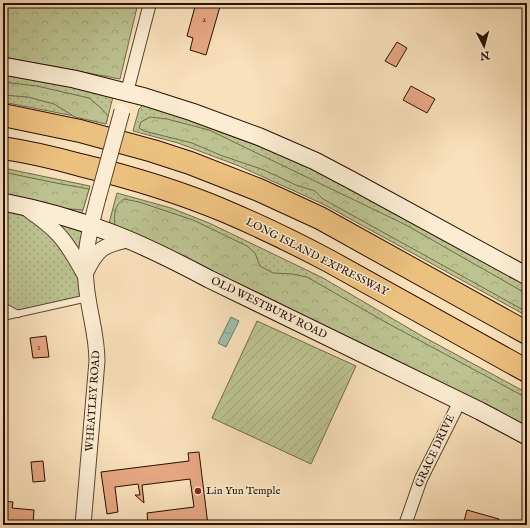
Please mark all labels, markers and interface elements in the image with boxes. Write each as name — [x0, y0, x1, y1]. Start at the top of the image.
house number: 2 — [202, 14, 206, 25]
north arrow — [464, 26, 504, 66]
text: N — [479, 47, 491, 62]
street label: LONG ISLAND EXPRESSWAY — [243, 215, 391, 299]
street label: OLD WESTBURY ROAD — [209, 274, 330, 342]
house number: 1 — [37, 342, 41, 353]
street label: WHEATLEY ROAD — [82, 350, 104, 452]
street label: GRACE DRIVE — [412, 412, 458, 490]
place label: Lin Yun Temple — [206, 484, 281, 498]
marker: Lin Yun Temple — [193, 486, 203, 496]

